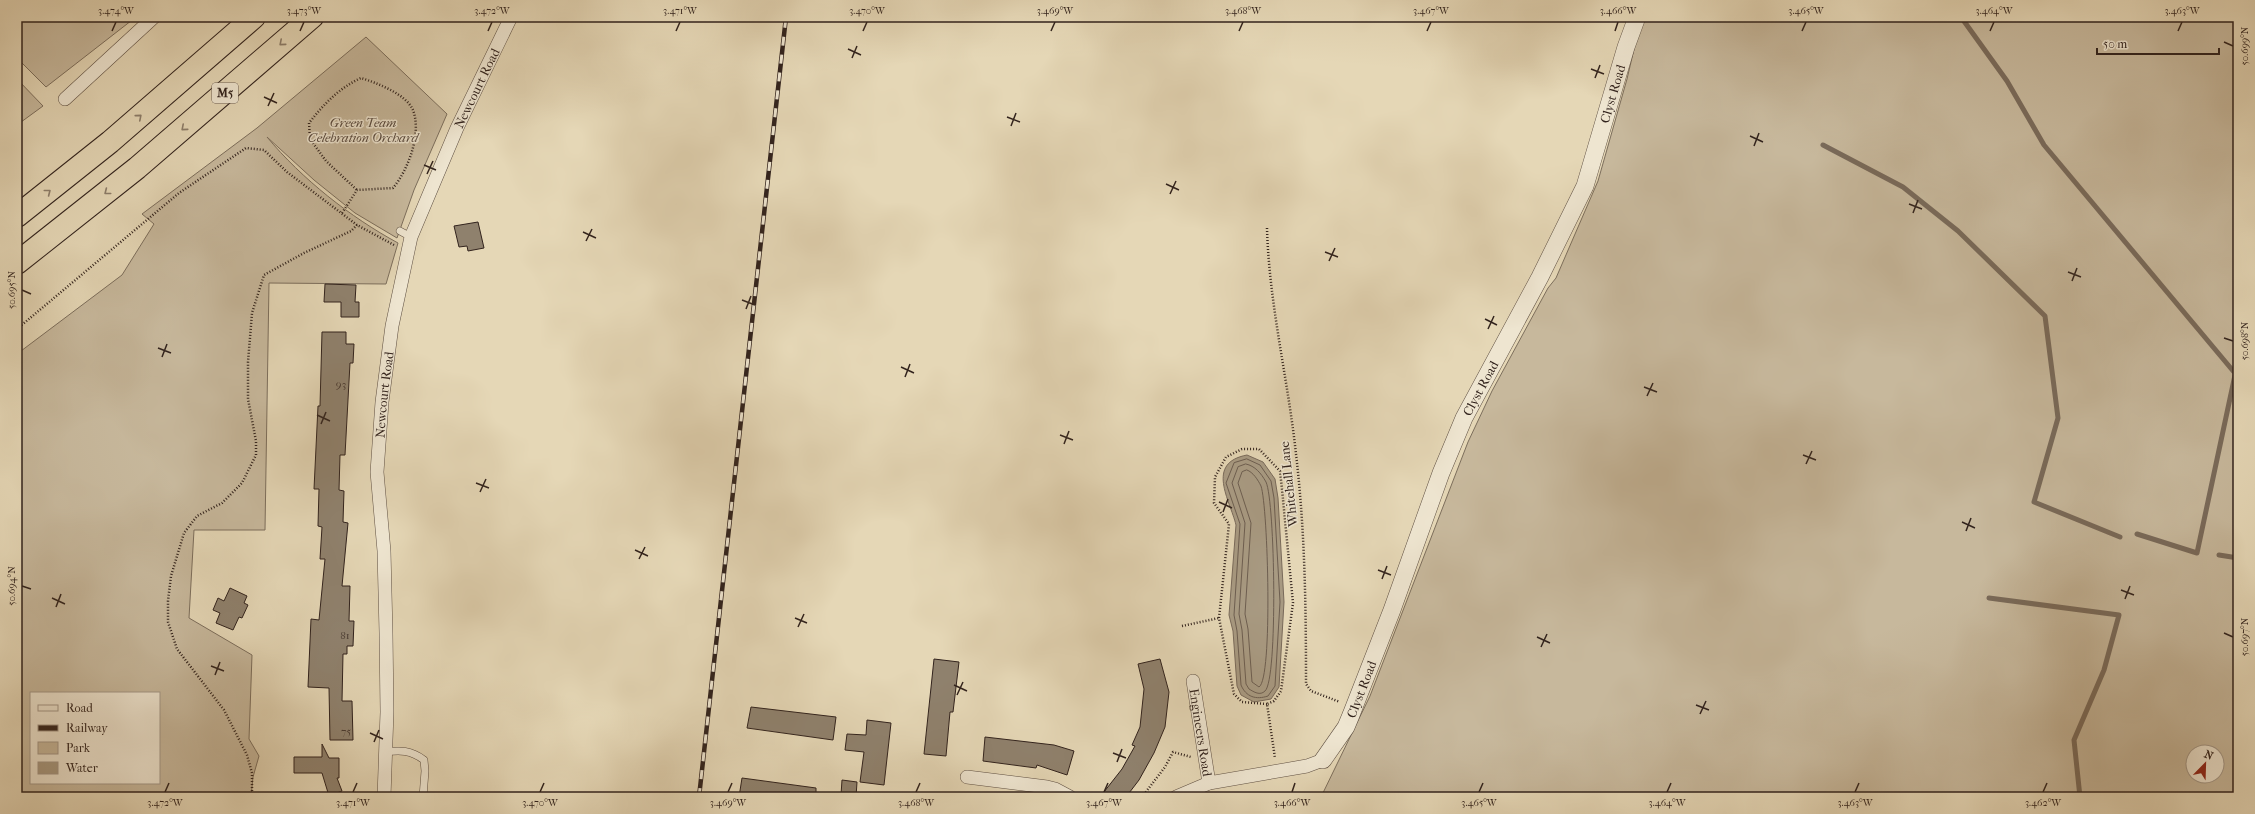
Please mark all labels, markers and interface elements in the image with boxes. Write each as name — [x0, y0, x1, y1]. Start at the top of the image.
text: 3.474°W — [98, 5, 135, 17]
text: 3.473°W — [287, 5, 322, 17]
text: 3.472°W — [474, 5, 511, 17]
text: 3.471°W — [663, 5, 698, 17]
text: 3.470°W — [849, 5, 886, 17]
text: 3.469°W — [1037, 5, 1074, 17]
text: 3.468°W — [1225, 5, 1262, 17]
text: 3.467°W — [1413, 5, 1450, 17]
text: 3.466°W — [1600, 5, 1637, 17]
text: 3.465°W — [1788, 5, 1825, 17]
text: 3.464°W — [1976, 5, 2014, 17]
text: 3.463°W — [2164, 5, 2201, 17]
text: 50.699°N — [2239, 26, 2251, 65]
scale bar — [2097, 30, 2219, 56]
text: 50 m — [2103, 37, 2127, 51]
one-way arrow — [280, 38, 287, 45]
street label: Newcourt Road — [451, 45, 503, 131]
street label: Clyst Road — [1597, 62, 1629, 125]
road number: M5 — [212, 83, 238, 103]
one-way arrow — [135, 114, 142, 121]
park label: Green Team Celebration Orchard — [308, 115, 421, 145]
one-way arrow — [181, 123, 189, 130]
one-way arrow — [104, 188, 111, 195]
one-way arrow — [43, 189, 50, 196]
text: 50.695°N — [6, 271, 18, 309]
text: 50.698°N — [2239, 321, 2251, 360]
street label: Newcourt Road — [372, 350, 397, 439]
street label: Clyst Road — [1460, 357, 1502, 418]
house number: 93 — [336, 378, 346, 391]
street label: Whitehall Lane — [1276, 440, 1301, 528]
text: 50.694°N — [6, 566, 18, 606]
text: 50.697°N — [2239, 617, 2251, 656]
house number: 81 — [340, 629, 350, 642]
street label: Clyst Road — [1344, 658, 1380, 720]
street label: Engineers Road — [1186, 687, 1215, 778]
legend — [30, 692, 160, 784]
text: Road — [66, 701, 93, 715]
text: Railway — [66, 721, 108, 735]
house number: 75 — [341, 725, 351, 738]
text: Park — [66, 741, 91, 755]
north arrow — [2185, 744, 2225, 784]
text: N — [2202, 748, 2216, 763]
text: Water — [65, 761, 99, 775]
text: 3.472°W — [147, 797, 184, 809]
text: 3.471°W — [336, 797, 371, 809]
text: 3.470°W — [522, 797, 559, 809]
text: 3.469°W — [710, 797, 747, 809]
text: 3.468°W — [898, 797, 935, 809]
text: 3.467°W — [1086, 797, 1123, 809]
text: 3.466°W — [1274, 797, 1311, 809]
text: 3.465°W — [1461, 797, 1498, 809]
text: 3.464°W — [1649, 797, 1687, 809]
text: 3.463°W — [1837, 797, 1874, 809]
text: 3.462°W — [2025, 797, 2062, 809]

